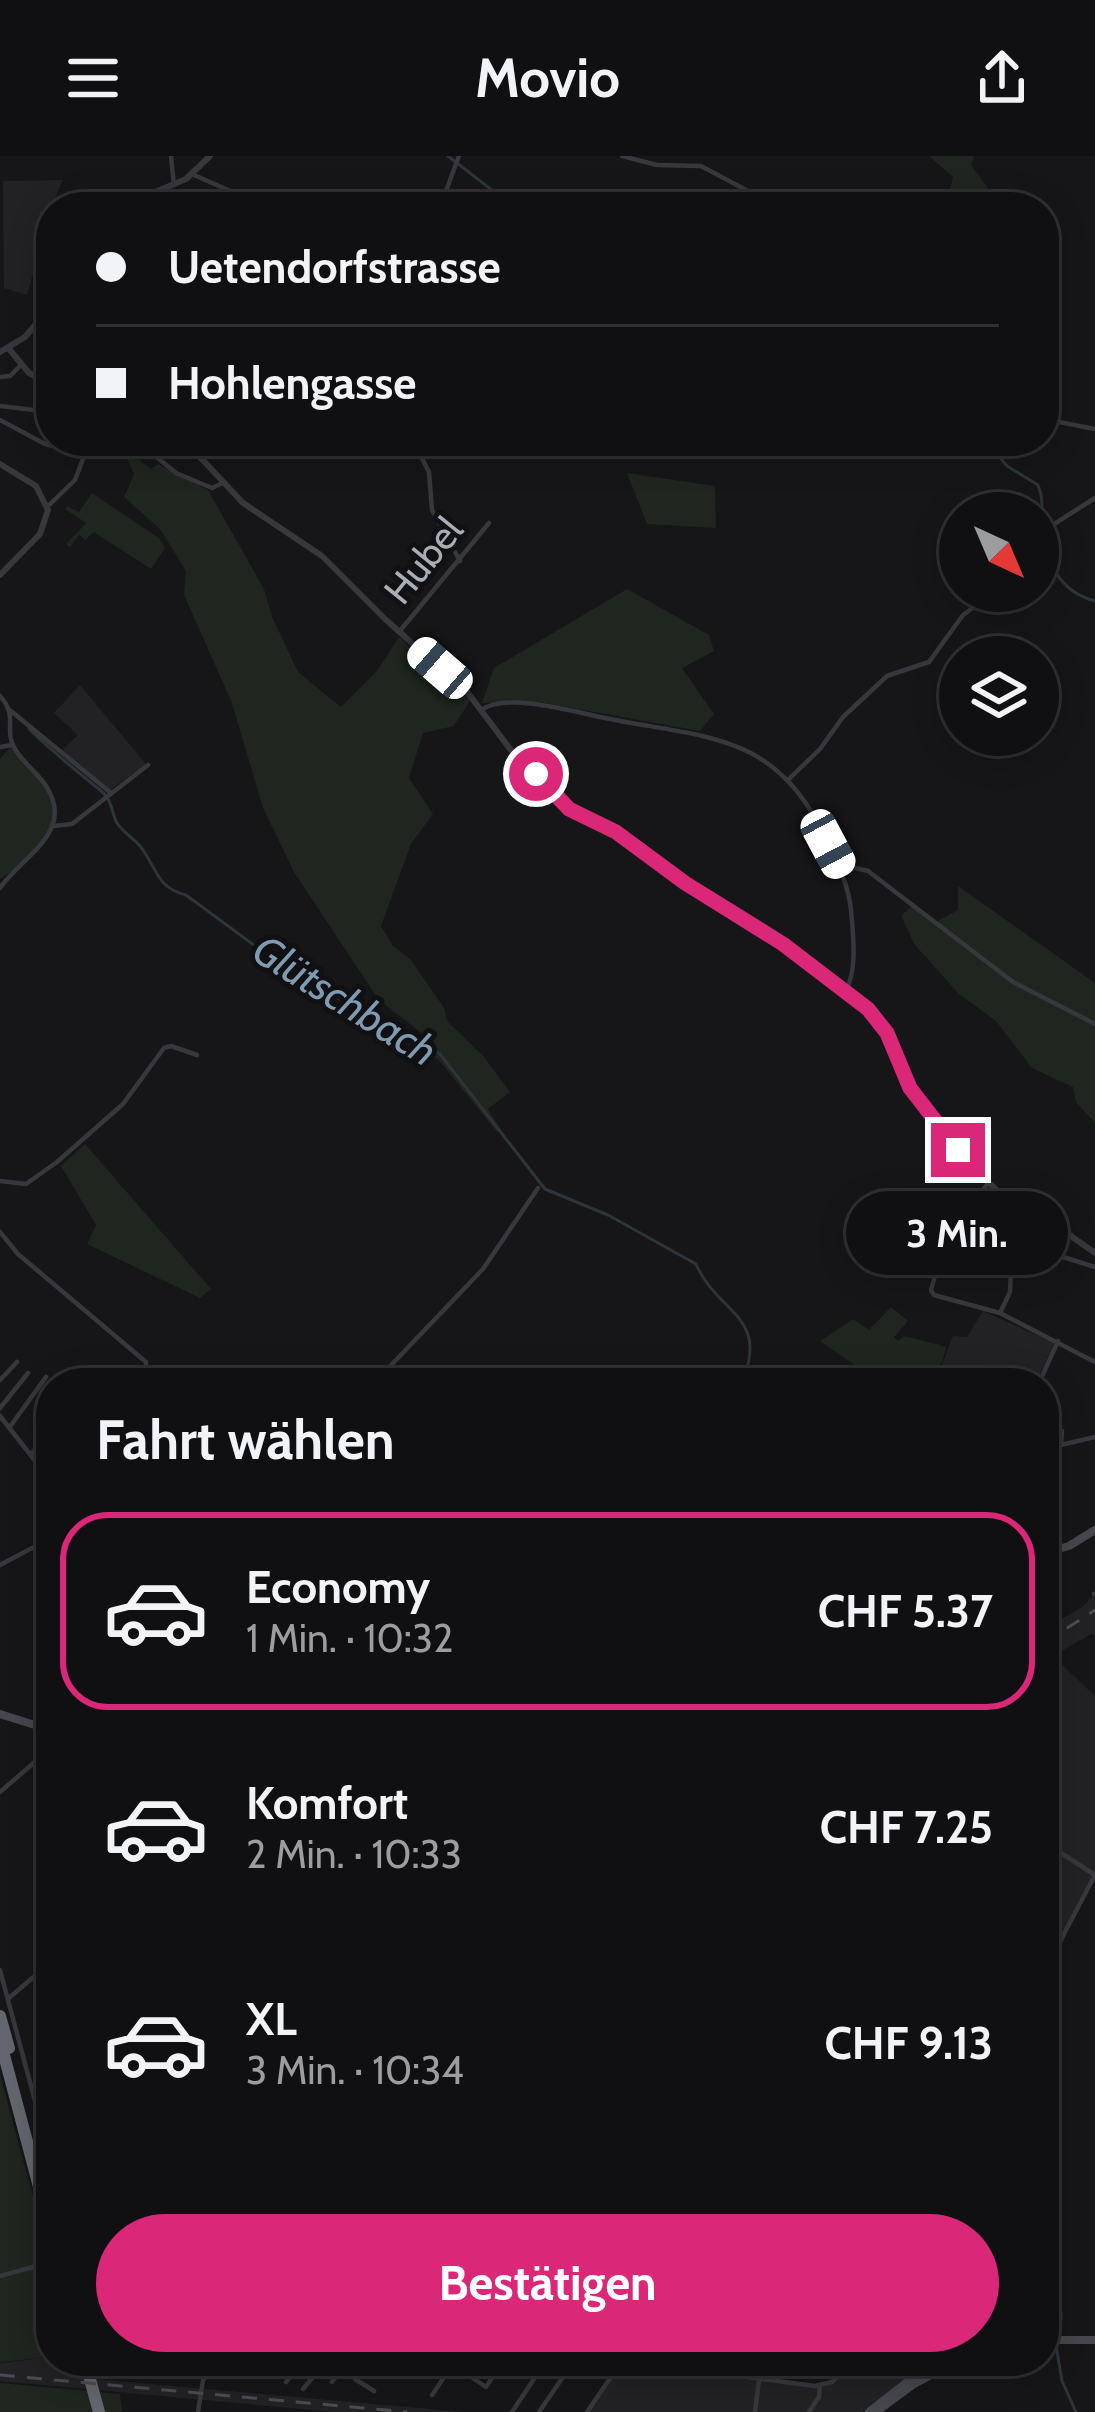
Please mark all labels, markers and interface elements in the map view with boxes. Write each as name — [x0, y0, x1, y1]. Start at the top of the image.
icon: menu — [60, 45, 126, 111]
text: Movio — [475, 45, 620, 111]
icon: share — [969, 45, 1035, 111]
text: Uetendorfstrasse — [168, 240, 501, 294]
text: Hohlengasse — [168, 356, 417, 410]
north arrow — [939, 492, 1059, 612]
map controls — [939, 492, 1059, 756]
street label: Hubel — [373, 507, 473, 613]
car — [401, 631, 479, 705]
button: layers — [939, 636, 1059, 756]
route start — [509, 747, 563, 801]
car — [795, 804, 861, 884]
water label: Glütschbach — [243, 923, 447, 1077]
route end — [931, 1123, 985, 1177]
callout: 3 Min. — [847, 1192, 1069, 1276]
text: 3 Min. — [906, 1209, 1008, 1257]
text: Fahrt wählen — [96, 1407, 395, 1473]
icon: car — [102, 1557, 210, 1665]
text: Economy — [246, 1560, 430, 1614]
text: CHF 5.37 — [818, 1584, 993, 1638]
text: 1 Min. · 10:32 — [246, 1614, 453, 1662]
icon: car — [102, 1773, 210, 1881]
text: Komfort — [246, 1776, 408, 1830]
text: CHF 7.25 — [820, 1800, 993, 1854]
text: 2 Min. · 10:33 — [246, 1830, 462, 1878]
icon: car — [102, 1989, 210, 2097]
text: XL — [246, 1992, 297, 2046]
text: CHF 9.13 — [824, 2016, 993, 2070]
text: 3 Min. · 10:34 — [246, 2046, 464, 2094]
button: Bestätigen — [96, 2214, 999, 2352]

